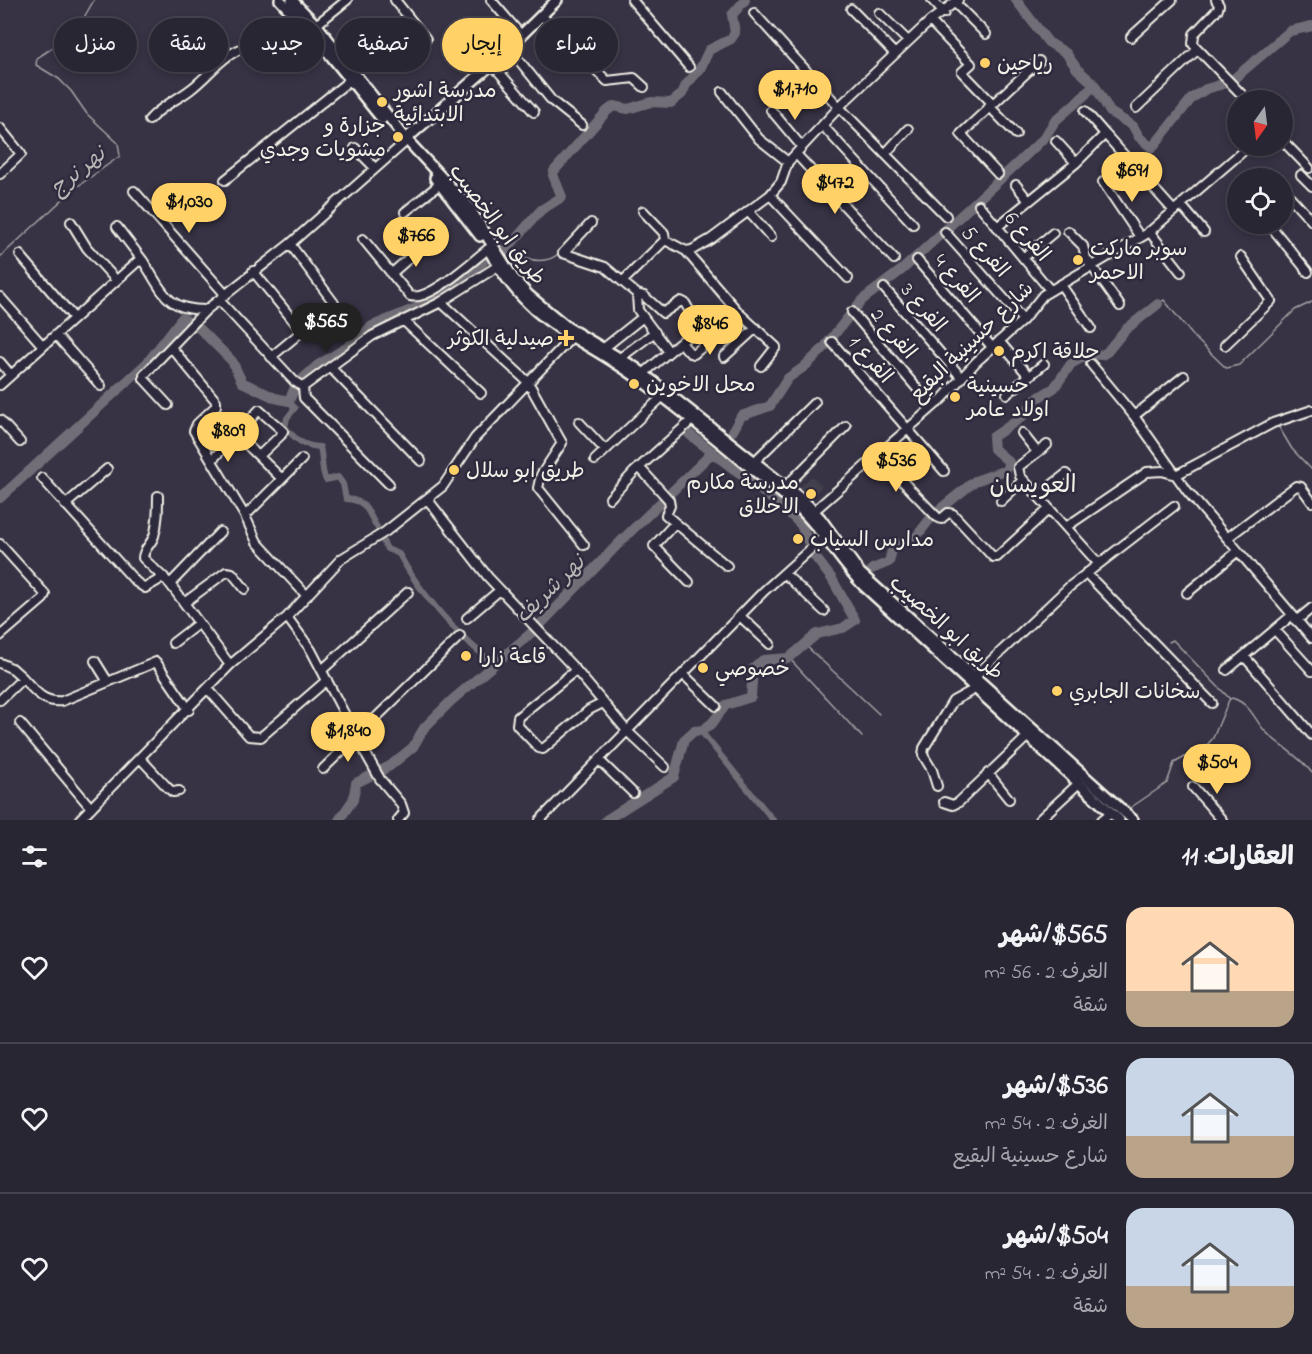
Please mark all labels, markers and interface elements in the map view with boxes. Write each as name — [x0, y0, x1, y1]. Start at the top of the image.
chip: منزل — [54, 18, 137, 72]
chip: شقة — [149, 18, 228, 72]
chip: جديد — [240, 18, 324, 72]
chip: تصفية — [336, 18, 430, 72]
chip: إيجار — [442, 18, 523, 72]
chip: شراء — [535, 18, 618, 72]
place label: رياحين — [997, 50, 1053, 80]
marker: رياحين — [978, 56, 992, 70]
pin: $1,710 — [746, 70, 844, 121]
text: $1,710 — [772, 75, 818, 104]
place label: مدرسة اشور الابتدائية — [392, 77, 497, 131]
north arrow — [1227, 90, 1293, 156]
map controls — [1227, 90, 1293, 234]
marker: مدرسة اشور الابتدائية — [375, 95, 389, 109]
place label: جزارة و مشويات وجدي — [260, 112, 386, 166]
marker: جزارة و مشويات وجدي — [391, 130, 405, 144]
water label: نهر نرج — [44, 138, 116, 205]
pin: $691 — [1096, 152, 1168, 203]
text: $691 — [1115, 157, 1149, 186]
street label: طريق ابو الخصيب — [441, 158, 552, 292]
pin: $472 — [799, 164, 871, 215]
button: locate — [1227, 168, 1293, 234]
text: $472 — [816, 169, 854, 198]
pin: $1,030 — [140, 183, 238, 234]
text: $1,030 — [165, 188, 213, 217]
street label: الفرع 6 — [996, 205, 1057, 269]
pin: $766 — [380, 217, 452, 268]
street label: الفرع 5 — [953, 220, 1016, 285]
text: $766 — [397, 222, 435, 251]
place label: سوبر ماركت الاحمر — [1088, 235, 1188, 289]
street label: الفرع 4 — [925, 248, 986, 311]
marker: سوبر ماركت الاحمر — [1071, 253, 1085, 267]
street label: شارع حسينية البقيع — [903, 275, 1041, 410]
street label: الفرع 3 — [892, 277, 953, 340]
street label: الفرع 2 — [862, 302, 923, 367]
pin: $565 — [290, 303, 362, 354]
pin: $846 — [674, 305, 746, 356]
text: $565 — [304, 308, 348, 337]
text: $846 — [692, 310, 728, 339]
place label: صيدلية الكوثر — [446, 325, 554, 355]
street label: الفرع 1 — [840, 330, 899, 391]
marker: صيدلية الكوثر — [559, 331, 573, 345]
place label: حلاقة اكرم — [1011, 338, 1100, 368]
marker: حلاقة اكرم — [992, 344, 1006, 358]
place label: محل الاخوين — [646, 371, 755, 401]
place label: حسينية اولاد عامر — [965, 372, 1049, 426]
marker: محل الاخوين — [627, 377, 641, 391]
marker: حسينية اولاد عامر — [948, 390, 962, 404]
pin: $809 — [192, 412, 264, 463]
text: $809 — [211, 417, 245, 446]
pin: $536 — [860, 442, 932, 493]
text: $536 — [876, 447, 916, 476]
place label: طريق ابو سلال — [466, 457, 585, 487]
marker: طريق ابو سلال — [447, 463, 461, 477]
place label: مدرسة مكارم الاخلاق — [686, 469, 799, 523]
district label: العويسان — [990, 469, 1076, 504]
marker: مدرسة مكارم الاخلاق — [804, 487, 818, 501]
place label: مدارس السياب — [810, 526, 934, 556]
marker: مدارس السياب — [791, 532, 805, 546]
water label: نهر شريف — [509, 547, 595, 632]
street label: طريق ابو الخصيب — [882, 569, 1010, 688]
place label: قاعة زارا — [478, 643, 546, 673]
marker: قاعة زارا — [459, 649, 473, 663]
place label: خصوصي — [715, 655, 790, 687]
marker: خصوصي — [696, 661, 710, 675]
place label: سخانات الجابري — [1069, 678, 1201, 708]
marker: سخانات الجابري — [1050, 684, 1064, 698]
pin: $1,840 — [299, 712, 397, 763]
text: $1,840 — [325, 717, 371, 746]
pin: $504 — [1181, 744, 1253, 795]
text: $504 — [1197, 749, 1237, 778]
text: العقارات: 11 — [1182, 839, 1294, 877]
icon: filters — [18, 840, 51, 873]
text: $565/شهر — [1000, 917, 1108, 955]
icon: home — [1174, 931, 1246, 1003]
icon: heart — [18, 951, 51, 984]
text: الغرف: 2 · 56 m² — [984, 959, 1108, 988]
text: شقة — [1073, 992, 1108, 1021]
text: $536/شهر — [1004, 1068, 1108, 1106]
icon: home — [1174, 1082, 1246, 1154]
icon: heart — [18, 1102, 51, 1135]
text: الغرف: 2 · 54 m² — [985, 1110, 1108, 1139]
text: شارع حسينية البقيع — [953, 1143, 1108, 1172]
text: $504/شهر — [1004, 1218, 1108, 1256]
icon: home — [1174, 1232, 1246, 1304]
icon: heart — [18, 1252, 51, 1285]
text: الغرف: 2 · 54 m² — [985, 1260, 1108, 1289]
text: شقة — [1073, 1293, 1108, 1322]

